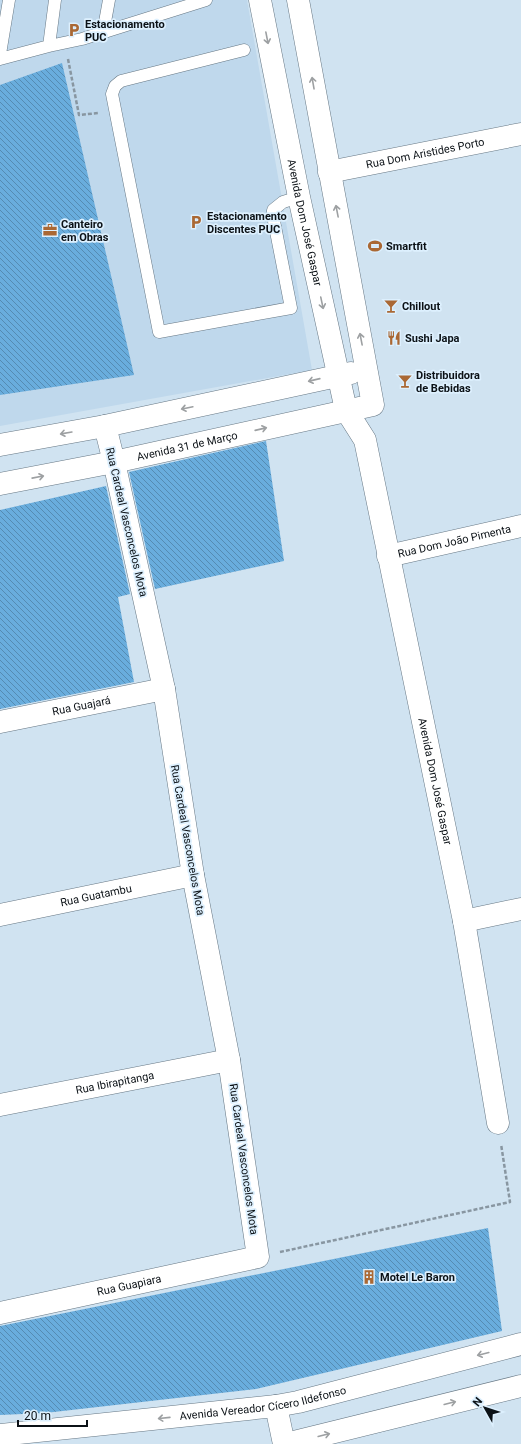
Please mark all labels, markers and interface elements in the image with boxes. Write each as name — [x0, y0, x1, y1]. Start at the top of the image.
place label: Estacionamento PUC — [85, 18, 165, 44]
parking icon: Estacionamento PUC — [66, 22, 82, 38]
one-way arrow — [264, 31, 272, 44]
one-way arrow — [309, 77, 317, 90]
street label: Rua Dom Aristides Porto — [365, 135, 486, 172]
street label: Avenida Dom José Gaspar — [285, 158, 324, 287]
one-way arrow — [332, 205, 340, 218]
place label: Estacionamento Discentes PUC — [207, 210, 287, 236]
parking icon: Estacionamento Discentes PUC — [188, 214, 204, 230]
place label: Canteiro em Obras — [61, 218, 109, 244]
office icon: Canteiro em Obras — [42, 222, 58, 238]
sports icon: Smartfit — [367, 238, 383, 254]
place label: Smartfit — [386, 240, 427, 253]
one-way arrow — [318, 296, 326, 309]
bar icon: Chillout — [383, 298, 399, 314]
place label: Chillout — [402, 300, 440, 313]
restaurant icon: Sushi Japa — [386, 330, 402, 346]
place label: Sushi Japa — [405, 332, 460, 345]
one-way arrow — [356, 333, 364, 346]
place label: Distribuidora de Bebidas — [416, 369, 480, 395]
bar icon: Distribuidora de Bebidas — [397, 373, 413, 389]
one-way arrow — [308, 377, 321, 385]
one-way arrow — [181, 405, 194, 413]
one-way arrow — [254, 424, 267, 432]
one-way arrow — [60, 429, 73, 437]
street label: Avenida 31 de Março — [136, 429, 239, 464]
street label: Rua Cardeal Vasconcelos Mota — [103, 446, 150, 598]
one-way arrow — [31, 472, 44, 480]
street label: Rua Dom João Pimenta — [397, 522, 512, 561]
street label: Rua Guajará — [51, 694, 112, 718]
street label: Avenida Dom José Gaspar — [415, 717, 454, 846]
street label: Rua Cardeal Vasconcelos Mota — [168, 764, 207, 916]
street label: Rua Guatambu — [59, 882, 133, 909]
street label: Rua Ibirapitanga — [75, 1069, 155, 1097]
street label: Rua Cardeal Vasconcelos Mota — [226, 1083, 261, 1236]
building icon: Motel Le Baron — [361, 1269, 377, 1285]
place label: Motel Le Baron — [380, 1271, 455, 1284]
street label: Rua Guapiara — [96, 1272, 163, 1299]
one-way arrow — [477, 1351, 490, 1358]
street label: Avenida Vereador Cícero Ildefonso — [179, 1384, 348, 1423]
north arrow — [465, 1388, 505, 1428]
text: N — [470, 1395, 485, 1409]
one-way arrow — [443, 1399, 456, 1407]
scale bar — [18, 1402, 87, 1428]
text: 20 m — [24, 1409, 51, 1423]
one-way arrow — [158, 1414, 171, 1421]
one-way arrow — [317, 1430, 330, 1438]

